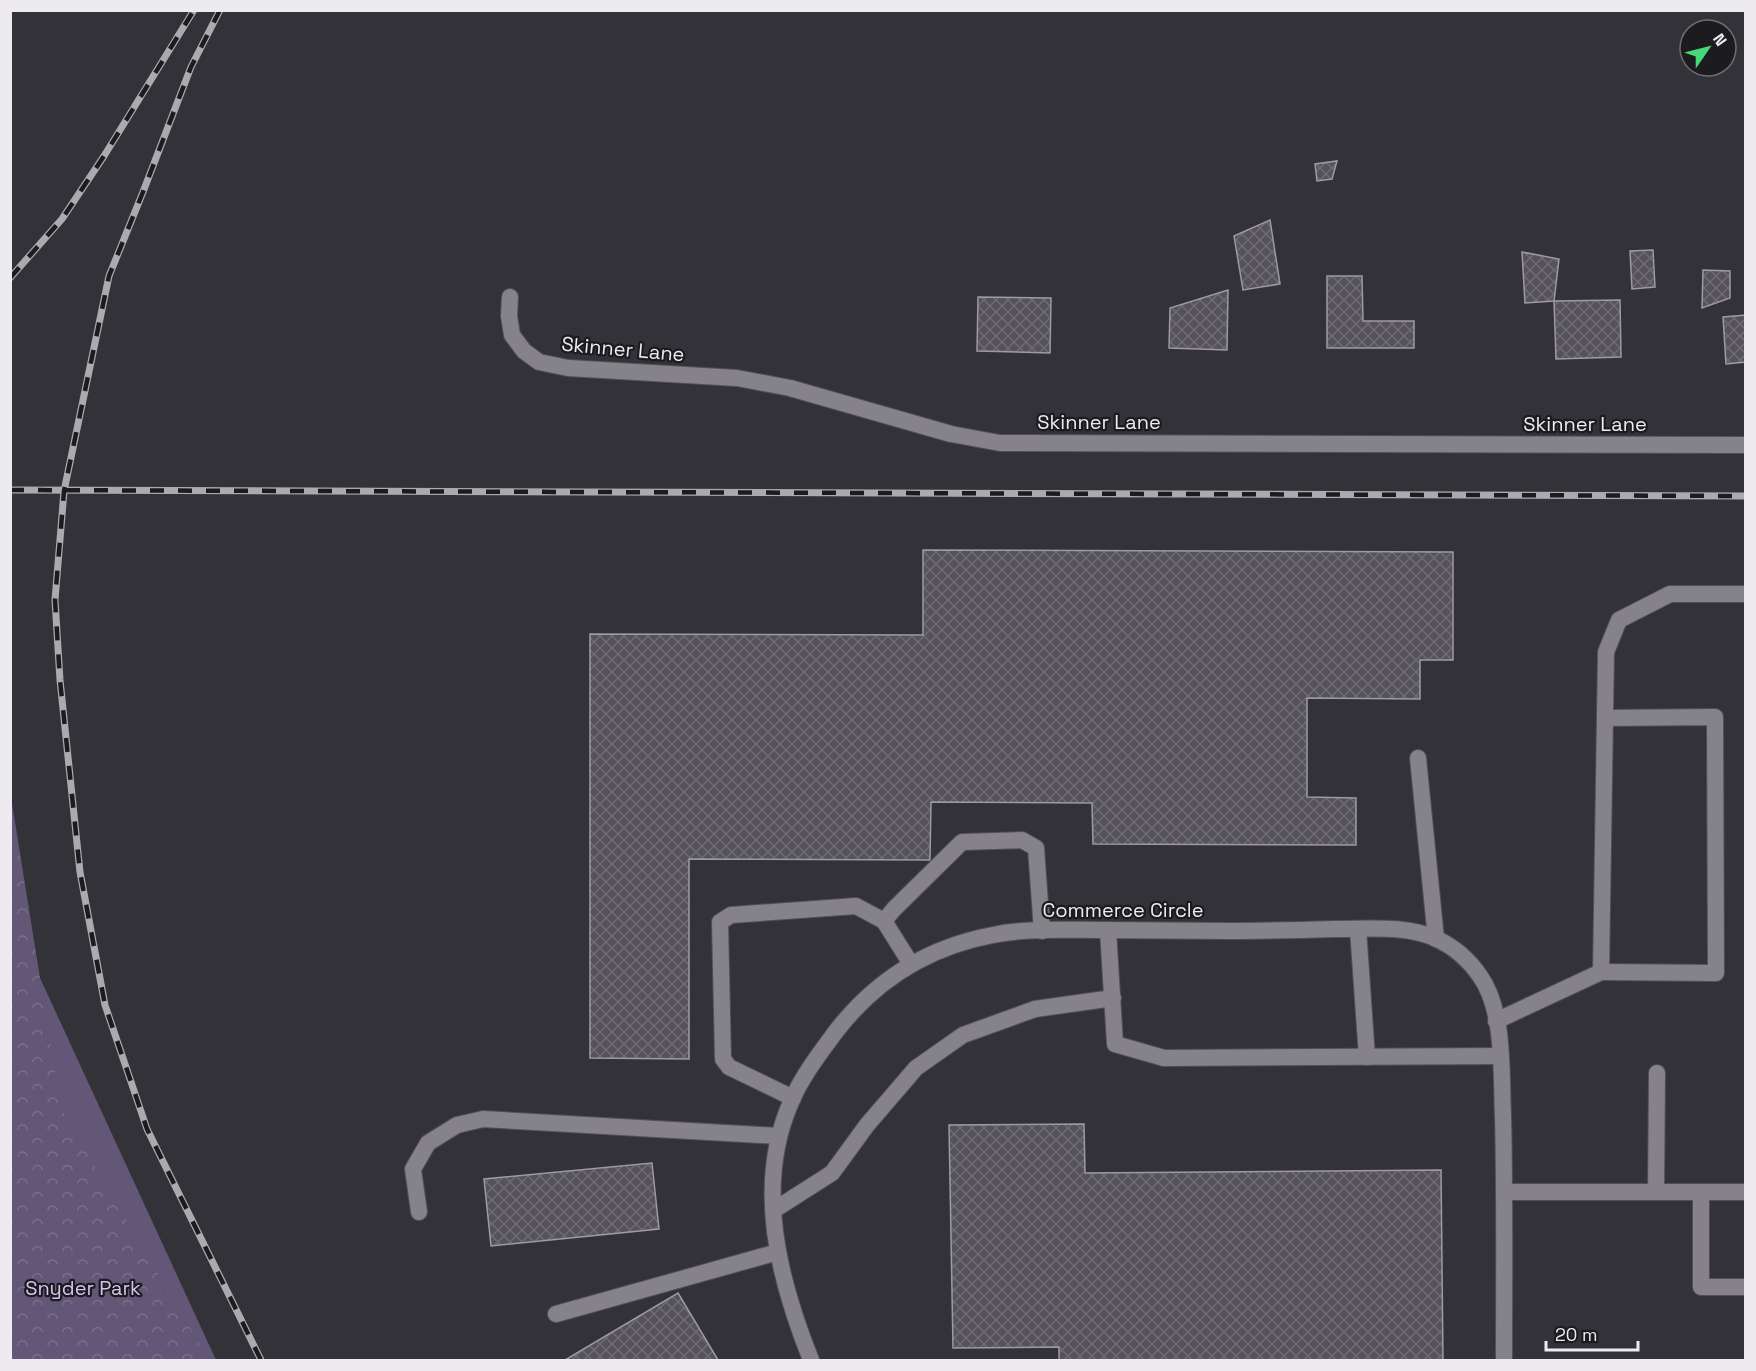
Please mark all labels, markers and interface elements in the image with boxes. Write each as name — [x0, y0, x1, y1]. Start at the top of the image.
north arrow — [1678, 18, 1738, 78]
text: N — [1708, 29, 1732, 50]
street label: Skinner Lane — [560, 331, 686, 367]
street label: Skinner Lane — [1037, 409, 1161, 435]
street label: Skinner Lane — [1523, 411, 1647, 437]
street label: Commerce Circle — [1042, 897, 1204, 923]
park label: Snyder Park — [25, 1275, 141, 1301]
scale bar — [1546, 1314, 1638, 1352]
text: 20 m — [1555, 1323, 1598, 1346]

